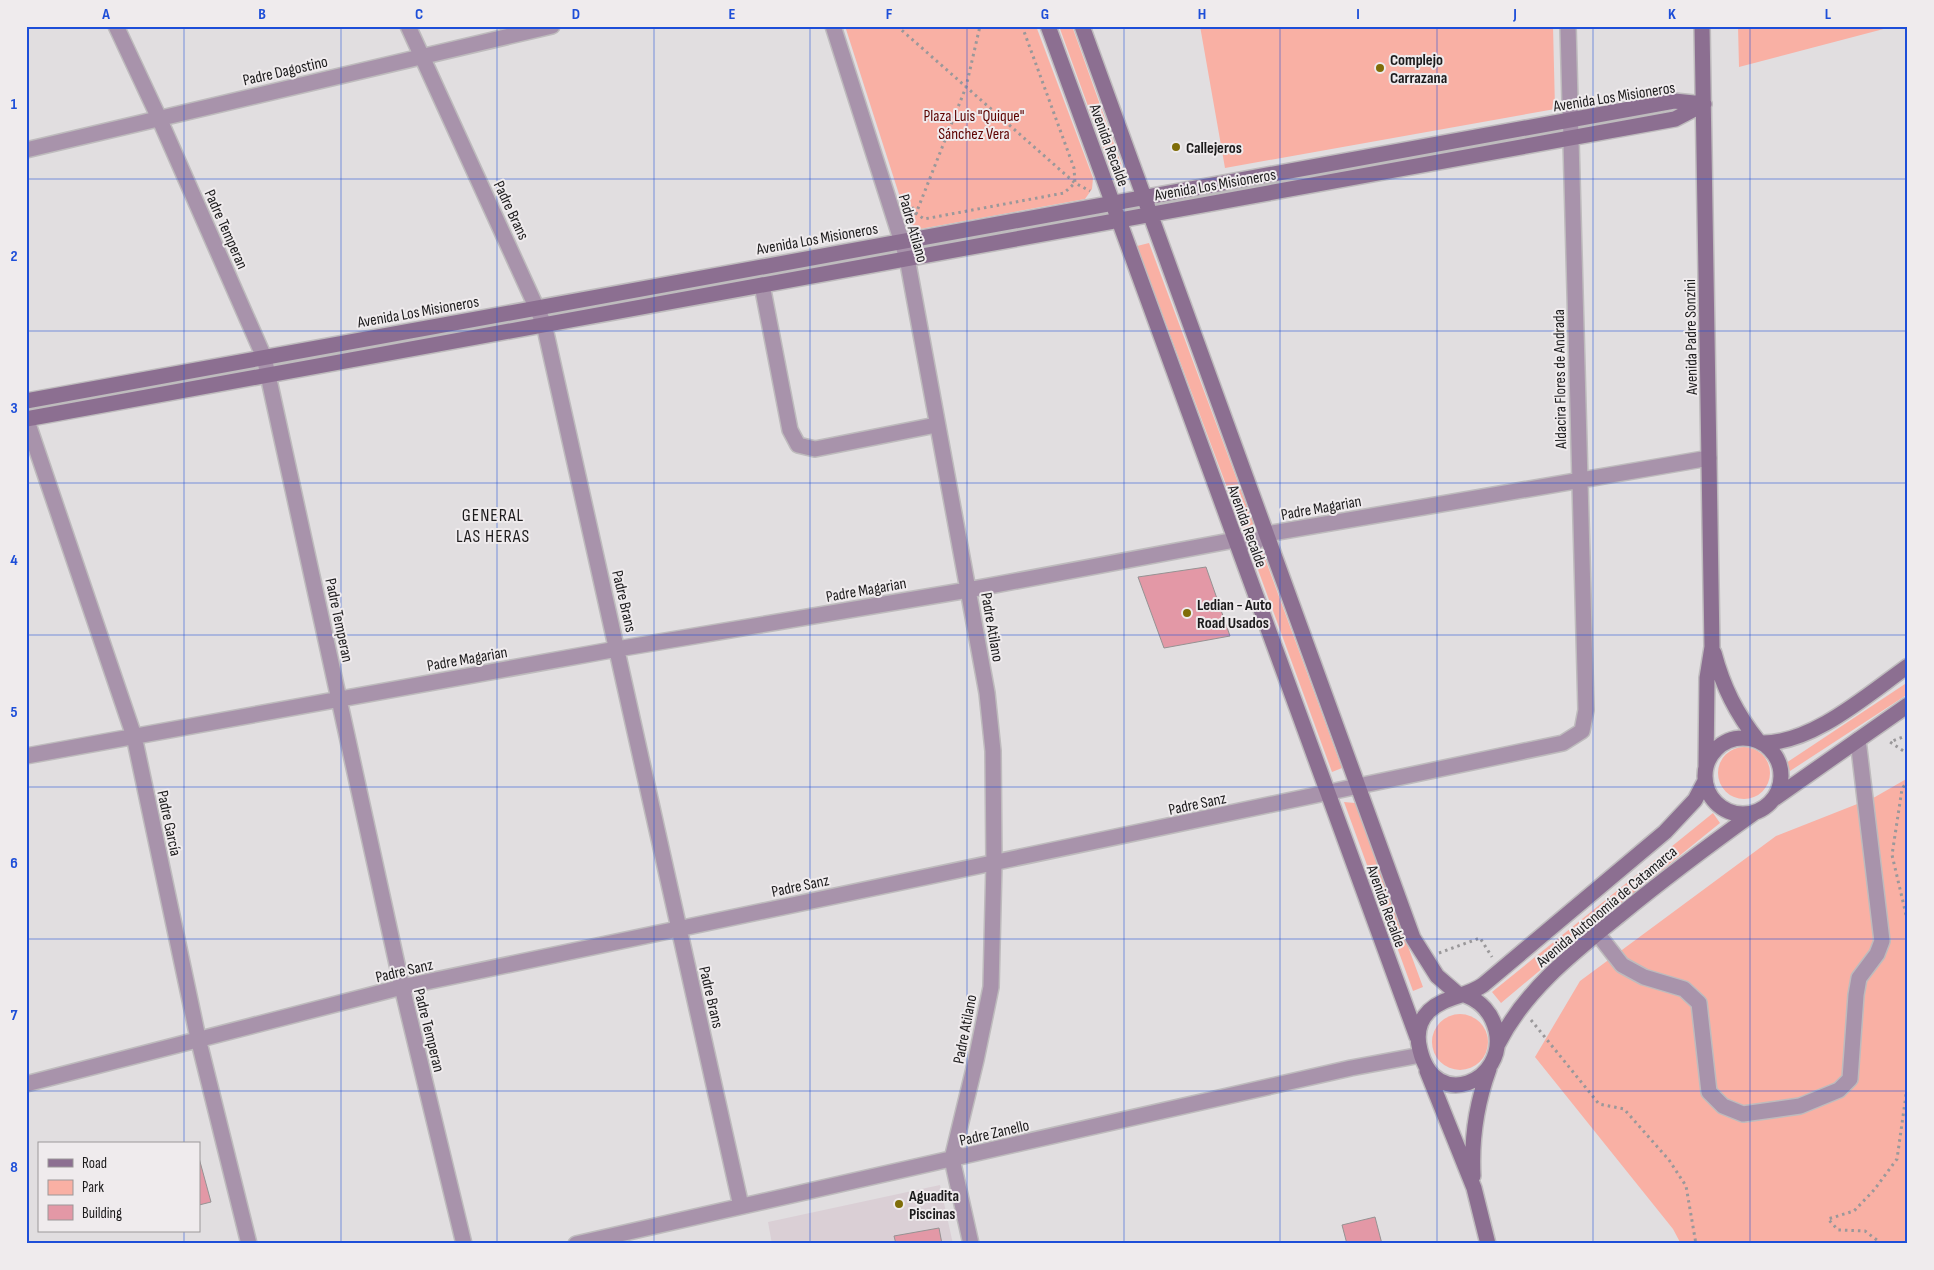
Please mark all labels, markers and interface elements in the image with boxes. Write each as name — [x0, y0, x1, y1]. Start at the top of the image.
text: A — [101, 5, 110, 24]
text: B — [258, 5, 266, 24]
text: C — [415, 5, 423, 24]
text: D — [572, 5, 580, 24]
text: E — [729, 5, 736, 24]
text: F — [886, 5, 893, 24]
text: G — [1041, 5, 1049, 24]
text: H — [1198, 5, 1206, 24]
text: I — [1356, 5, 1360, 24]
text: J — [1512, 5, 1517, 24]
text: K — [1668, 5, 1676, 24]
text: L — [1825, 5, 1832, 24]
place label: Complejo Carrazana — [1390, 51, 1447, 88]
street label: Padre Dagostino — [241, 52, 330, 90]
marker: Complejo Carrazana — [1374, 62, 1386, 74]
street label: Avenida Los Misioneros — [1551, 78, 1677, 117]
text: 1 — [11, 95, 18, 114]
street label: Avenida Recalde — [1085, 101, 1132, 189]
park label: Plaza Luis "Quique" Sánchez Vera — [924, 107, 1024, 144]
place label: Callejeros — [1186, 139, 1242, 158]
marker: Callejeros — [1170, 141, 1182, 153]
street label: Avenida Los Misioneros — [1152, 165, 1278, 206]
street label: Padre Brans — [489, 178, 533, 243]
street label: Padre Temperan — [200, 187, 252, 272]
street label: Padre Atilano — [894, 192, 931, 265]
street label: Avenida Los Misioneros — [754, 219, 880, 260]
text: 2 — [10, 247, 18, 266]
street label: Avenida Padre Sonzini — [1681, 279, 1702, 396]
street label: Avenida Los Misioneros — [355, 292, 481, 333]
street label: Aldacira Flores de Andrada — [1550, 309, 1571, 450]
text: 3 — [10, 399, 18, 418]
street label: Avenida Recalde — [1223, 482, 1270, 570]
street label: Padre Magarian — [1280, 492, 1363, 525]
district label: GENERAL LAS HERAS — [456, 505, 530, 547]
text: 4 — [10, 551, 18, 570]
street label: Padre Brans — [607, 569, 640, 634]
street label: Padre Magarian — [825, 574, 908, 607]
street label: Padre Temperan — [320, 577, 357, 664]
street label: Padre Atilano — [976, 591, 1007, 663]
place label: Ledian - Auto Road Usados — [1197, 596, 1272, 633]
marker: Ledian - Auto Road Usados — [1181, 607, 1193, 619]
street label: Padre Magarian — [426, 643, 509, 676]
text: 5 — [10, 703, 18, 722]
street label: Padre García — [152, 789, 185, 858]
street label: Padre Sanz — [1167, 789, 1228, 820]
street label: Avenida Autonomía de Catamarca — [1532, 843, 1681, 972]
text: 6 — [10, 854, 18, 873]
street label: Avenida Recalde — [1362, 862, 1409, 950]
street label: Padre Sanz — [770, 871, 831, 902]
street label: Padre Sanz — [374, 956, 435, 987]
street label: Padre Brans — [694, 965, 727, 1030]
street label: Padre Temperan — [409, 987, 448, 1074]
street label: Padre Atilano — [949, 993, 981, 1065]
text: 7 — [11, 1006, 18, 1025]
street label: Padre Zanello — [958, 1116, 1031, 1151]
legend — [38, 1142, 200, 1232]
text: Road — [82, 1154, 107, 1173]
text: 8 — [10, 1158, 18, 1177]
text: Park — [82, 1178, 104, 1197]
place label: Aguadita Piscinas — [908, 1187, 959, 1224]
marker: Aguadita Piscinas — [893, 1198, 905, 1210]
text: Building — [82, 1204, 122, 1223]

